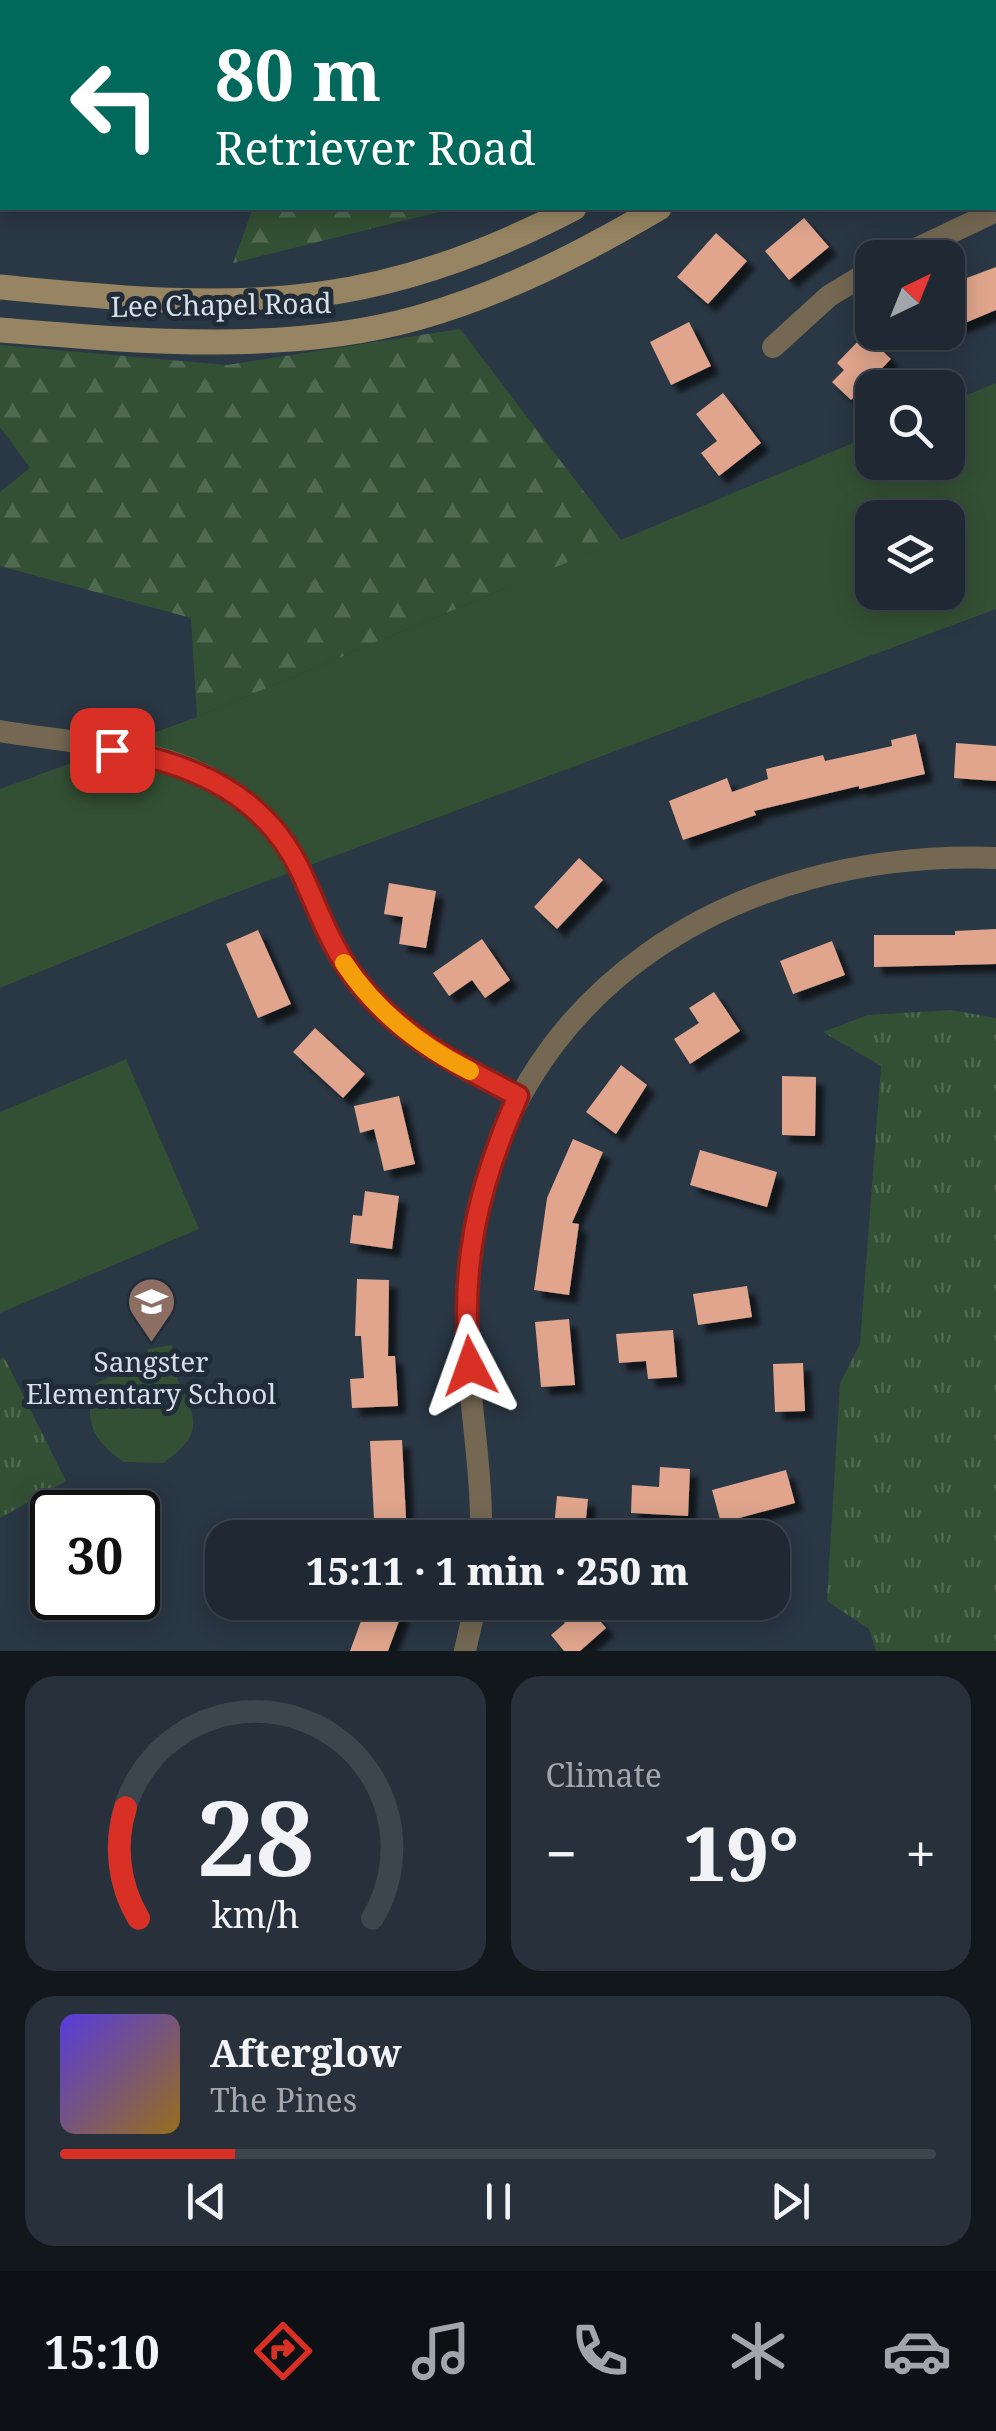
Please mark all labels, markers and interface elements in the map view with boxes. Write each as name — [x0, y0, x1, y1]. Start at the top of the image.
text: 80 m — [215, 26, 381, 122]
icon: left — [50, 40, 180, 170]
text: Retriever Road — [215, 117, 536, 178]
north arrow — [855, 240, 965, 350]
map controls — [855, 240, 965, 610]
street label: Lee Chapel Road — [110, 283, 332, 325]
button: search — [855, 370, 965, 480]
button: layers — [855, 500, 965, 610]
pin — [70, 708, 155, 793]
icon: arrive — [85, 723, 140, 778]
school or university icon: Sangster Elementary School — [125, 1276, 177, 1344]
position arrow — [418, 1314, 522, 1418]
place label: Sangster Elementary School — [26, 1342, 276, 1412]
speed limit sign: 30 — [30, 1490, 160, 1620]
text: 15:11 · 1 min · 250 m — [306, 1544, 689, 1596]
text: Climate — [546, 1753, 662, 1796]
text: 28 — [196, 1765, 314, 1906]
text: 19° — [684, 1801, 799, 1903]
text: − — [546, 1815, 577, 1890]
text: + — [905, 1815, 936, 1890]
text: km/h — [211, 1890, 299, 1938]
text: Afterglow — [210, 2026, 402, 2078]
text: The Pines — [210, 2078, 357, 2121]
icon: previous — [179, 2174, 234, 2229]
icon: pause — [471, 2174, 526, 2229]
icon: next — [763, 2174, 818, 2229]
icon: directions — [248, 2316, 318, 2386]
icon: music — [406, 2316, 476, 2386]
icon: phone — [565, 2316, 635, 2386]
icon: climate — [723, 2316, 793, 2386]
icon: car — [882, 2316, 952, 2386]
text: 15:10 — [44, 2321, 160, 2382]

